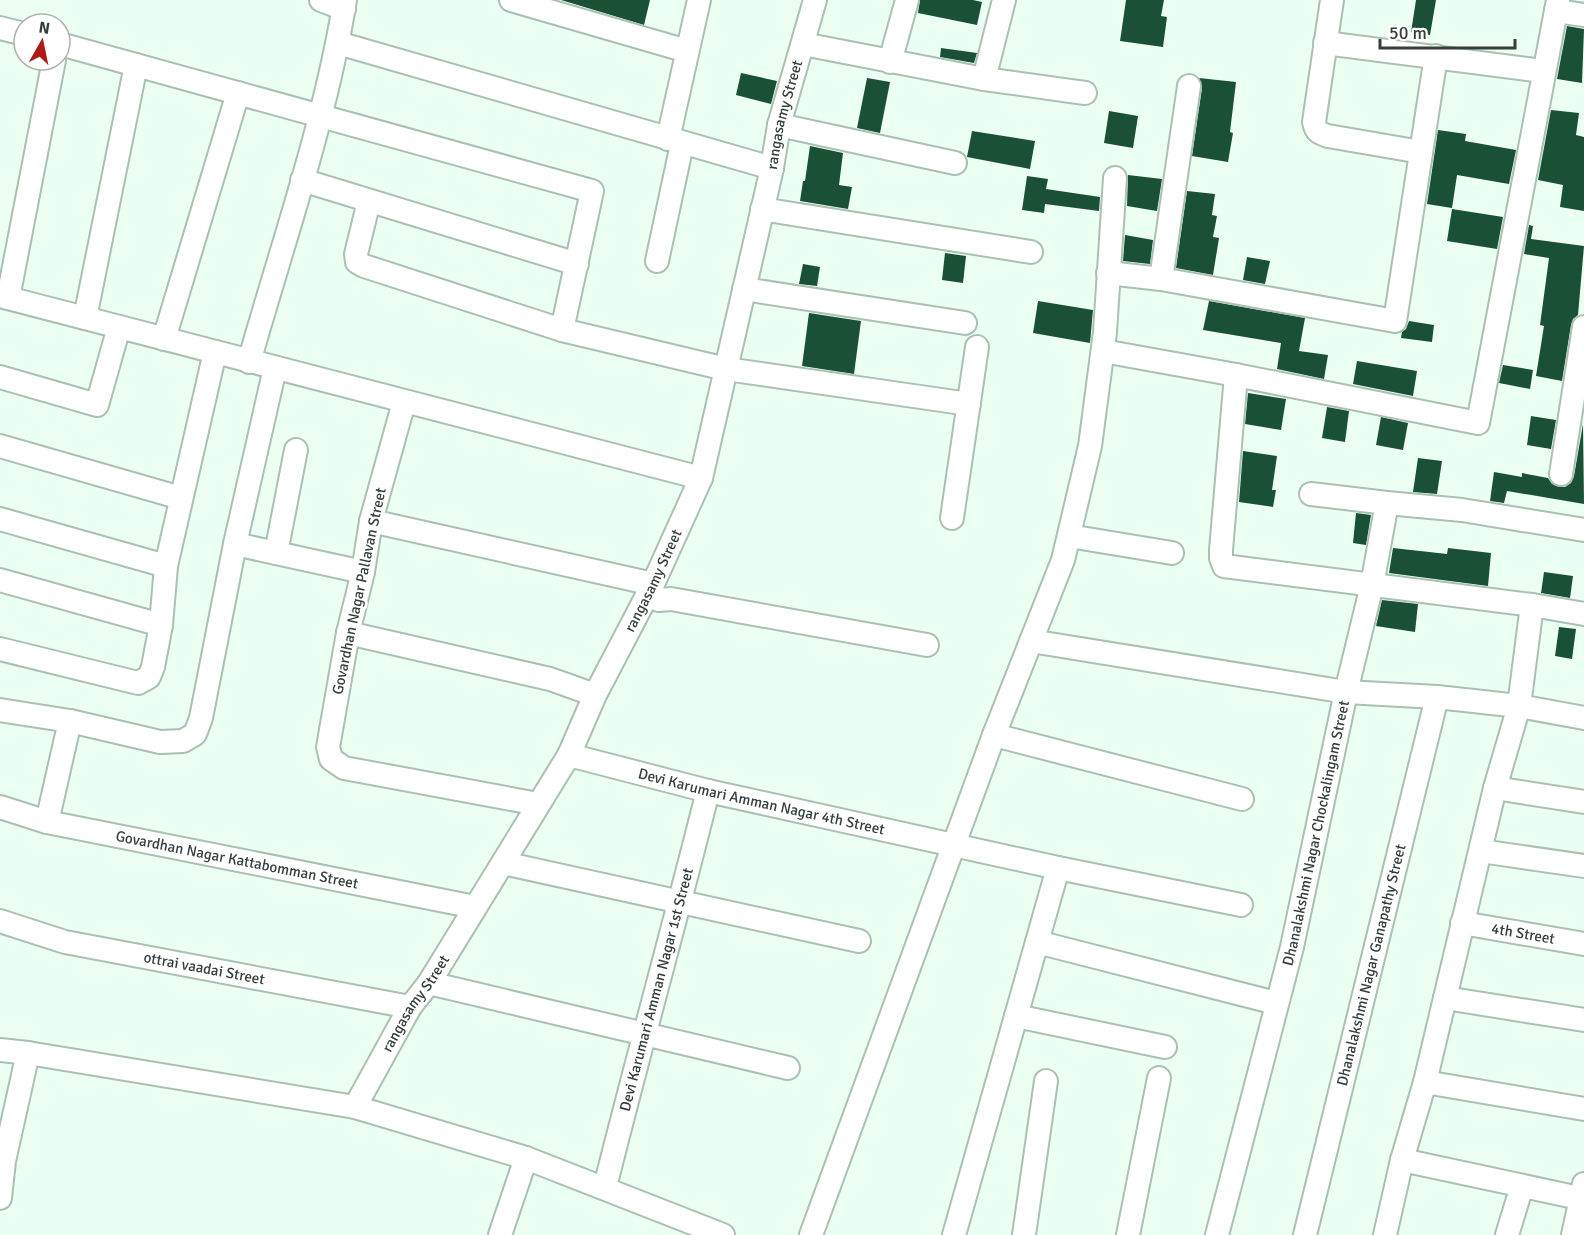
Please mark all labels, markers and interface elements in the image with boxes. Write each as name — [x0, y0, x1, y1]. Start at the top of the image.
north arrow — [12, 12, 72, 72]
scale bar — [1380, 12, 1515, 50]
text: N — [37, 17, 51, 39]
text: 50 m — [1389, 22, 1427, 44]
street label: rangasamy Street — [763, 58, 806, 171]
street label: Govardhan Nagar Pallavan Street — [328, 486, 390, 696]
street label: rangasamy Street — [620, 526, 686, 635]
street label: Dhanalakshmi Nagar Chockalingam Street — [1278, 699, 1353, 968]
street label: Devi Karumari Amman Nagar 4th Street — [636, 764, 886, 839]
street label: Govardhan Nagar Kattabomman Street — [114, 827, 360, 893]
street label: Dhanalakshmi Nagar Ganapathy Street — [1333, 842, 1410, 1088]
street label: Devi Karumari Amman Nagar 1st Street — [616, 866, 697, 1113]
street label: 4th Street — [1490, 919, 1556, 948]
street label: ottrai vaadai Street — [142, 948, 266, 988]
street label: rangasamy Street — [378, 952, 453, 1055]

